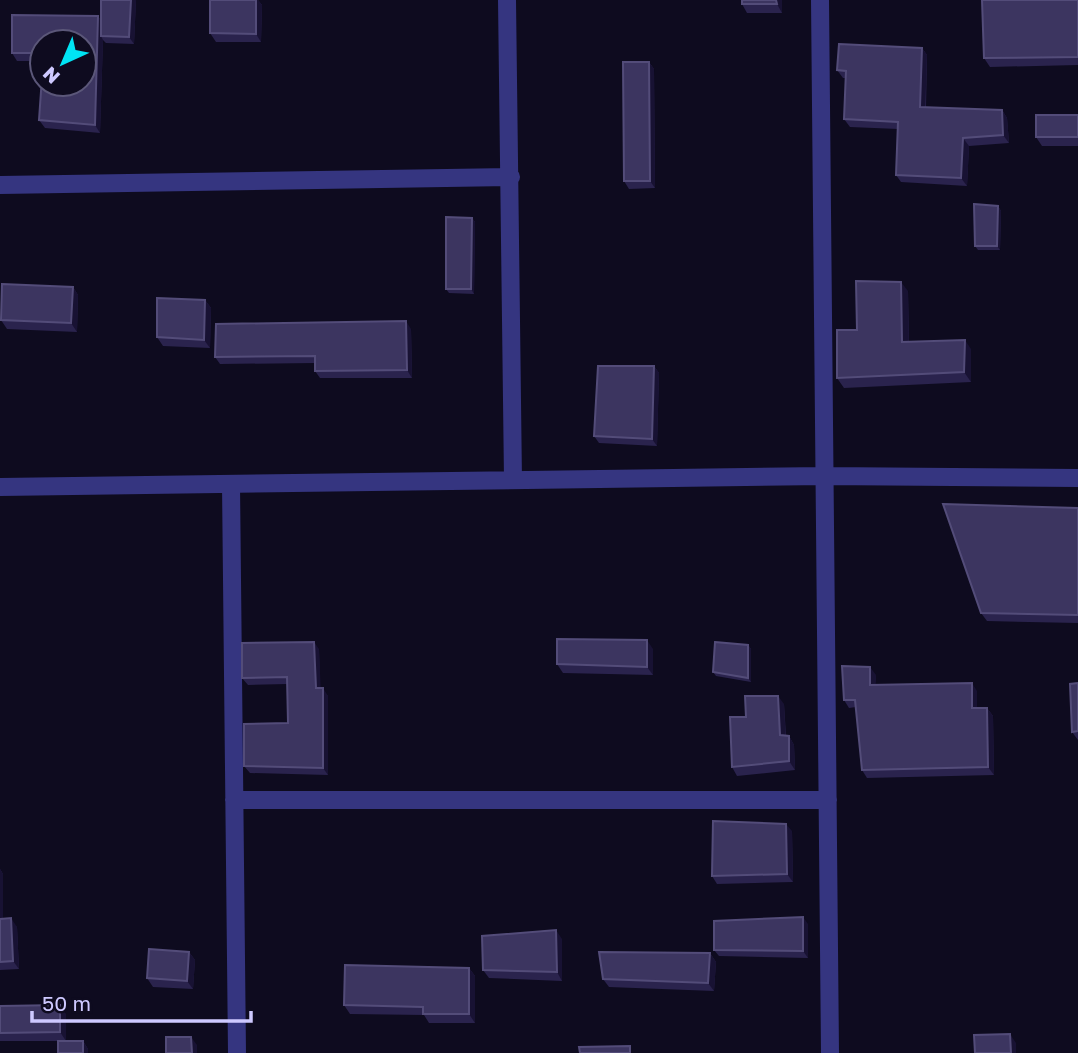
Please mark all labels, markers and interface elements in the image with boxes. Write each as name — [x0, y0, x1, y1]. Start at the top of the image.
north arrow — [28, 28, 98, 98]
text: N — [38, 62, 64, 89]
scale bar — [32, 979, 250, 1023]
text: 50 m — [42, 990, 91, 1016]

